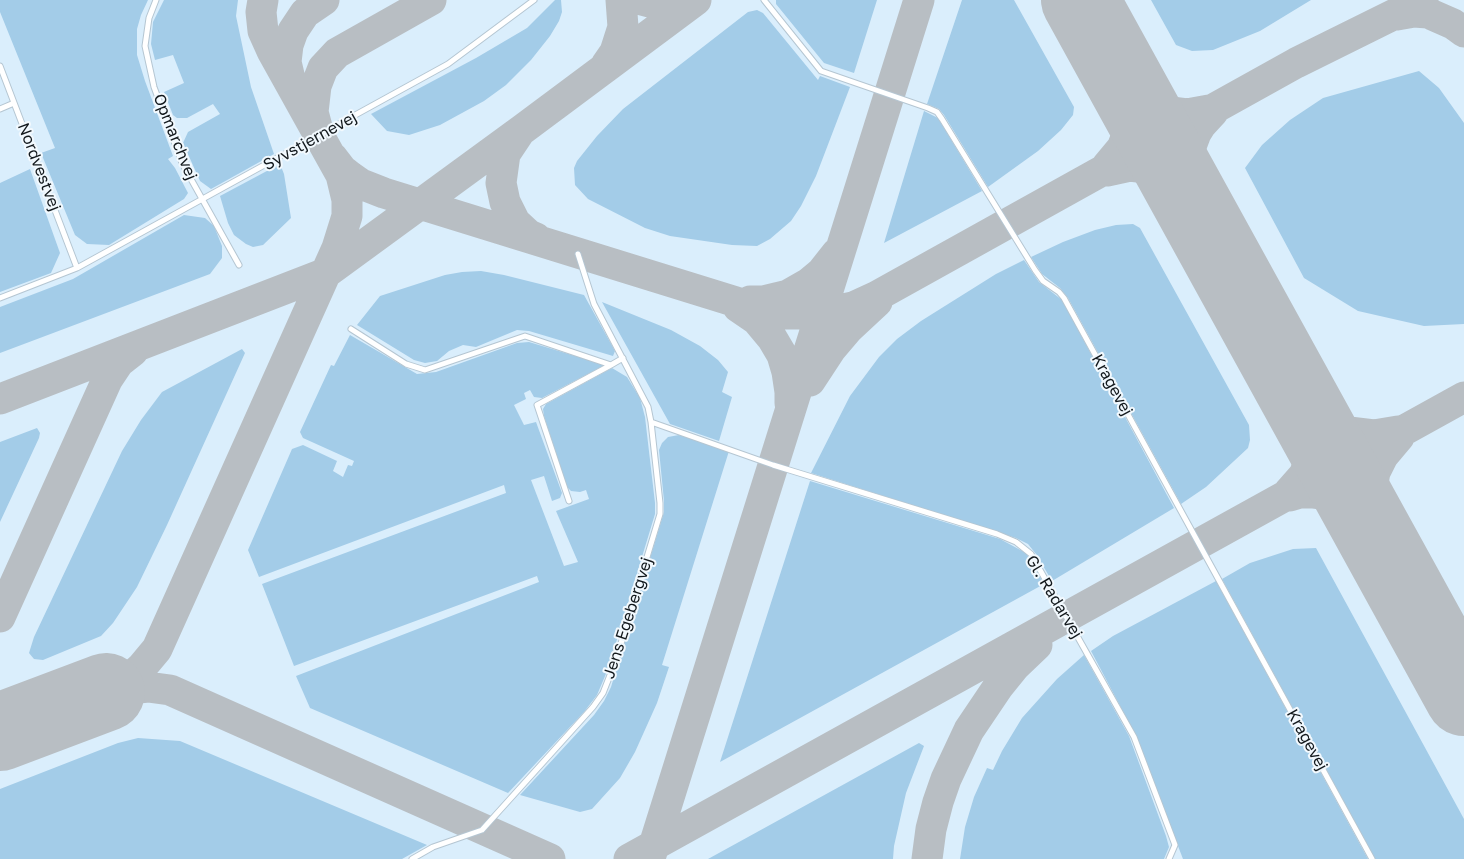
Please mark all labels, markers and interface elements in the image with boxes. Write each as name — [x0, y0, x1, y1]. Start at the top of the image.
street label: Opmarchvej — [149, 91, 201, 183]
street label: Syvstjernevej — [260, 107, 360, 175]
street label: Nordvestvej — [13, 120, 65, 214]
street label: Kragevej — [1087, 351, 1137, 419]
street label: Gl. Radarvej — [1022, 552, 1086, 642]
street label: Jens Egebergvej — [599, 555, 657, 681]
street label: Kragevej — [1282, 706, 1332, 774]

